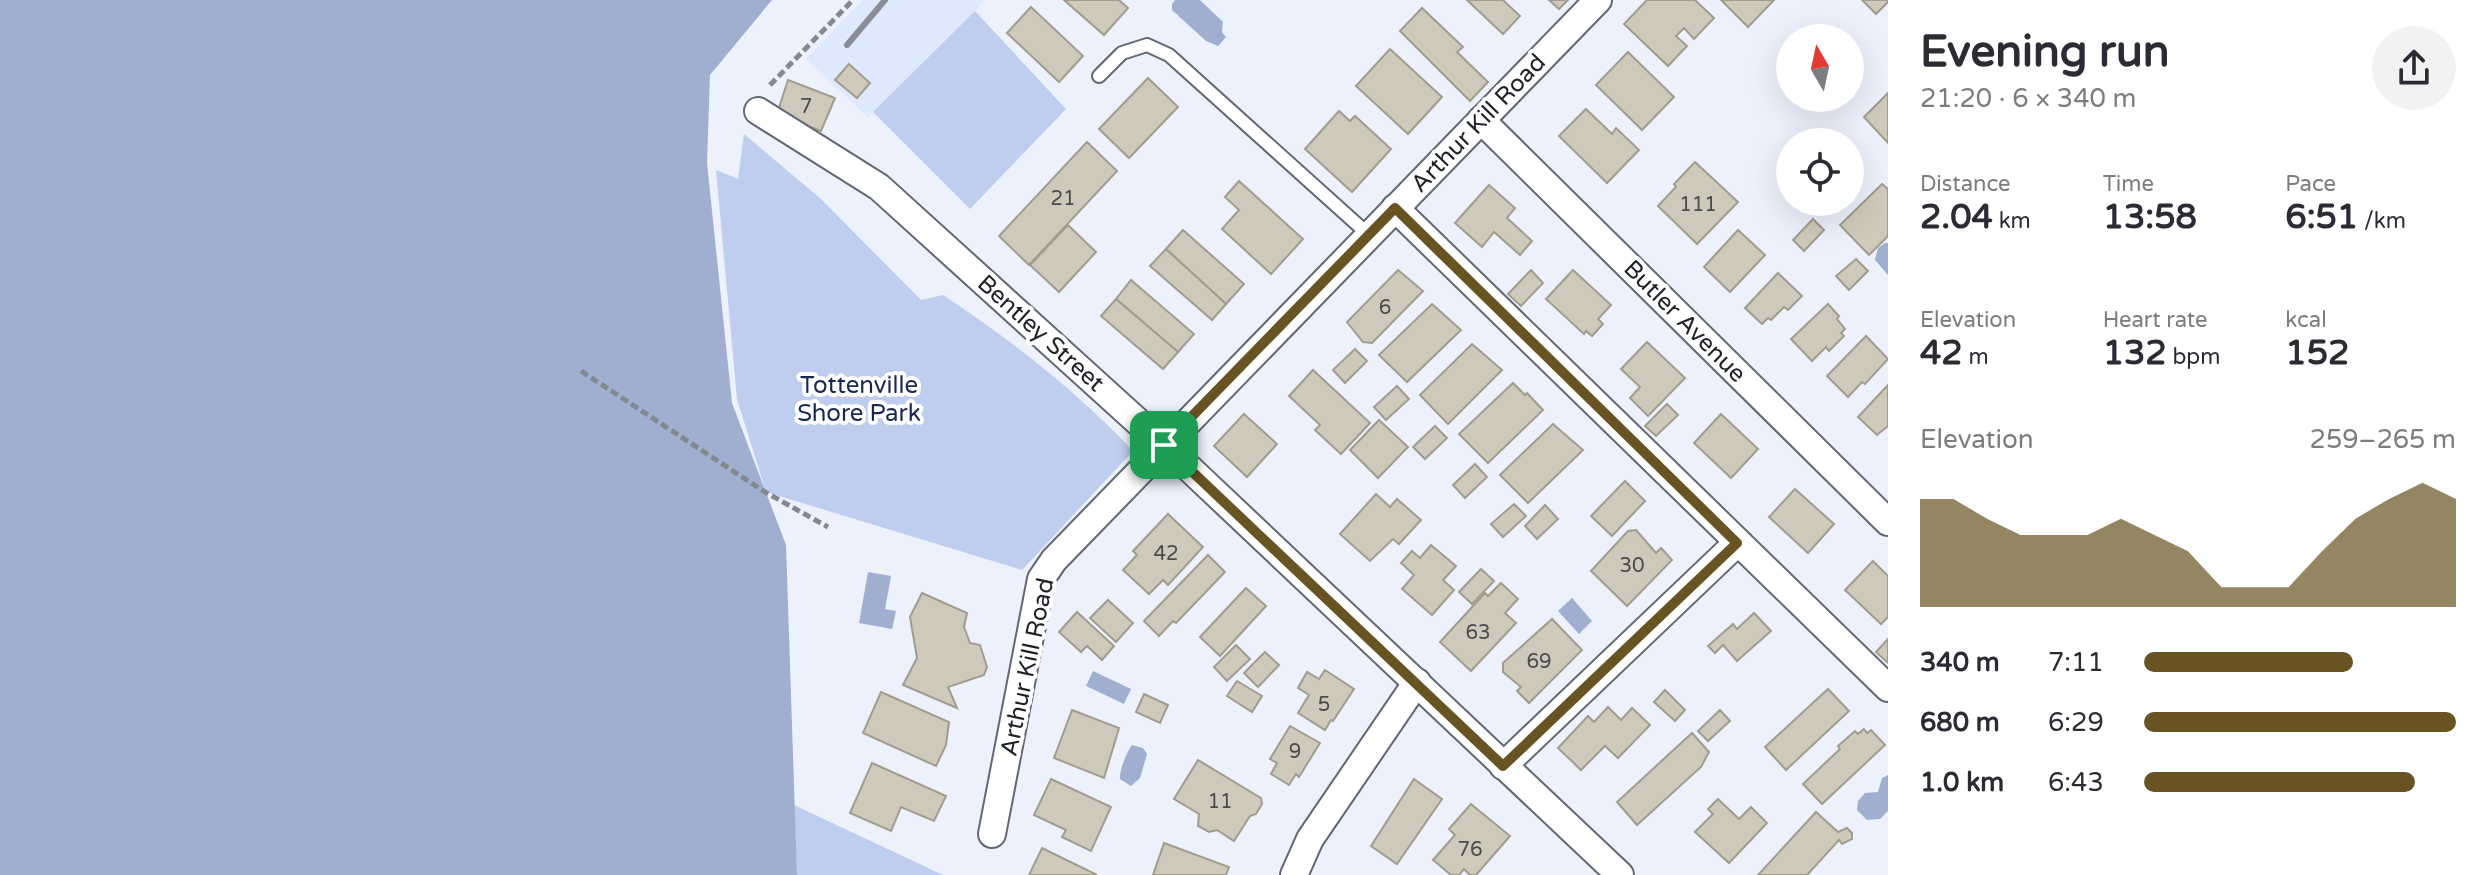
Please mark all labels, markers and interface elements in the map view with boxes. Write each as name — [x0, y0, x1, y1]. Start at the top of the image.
north arrow — [1776, 24, 1864, 112]
map controls — [1776, 24, 1864, 216]
text: Evening run — [1920, 26, 2169, 79]
button: share — [2372, 26, 2456, 110]
street label: Arthur Kill Road — [1405, 48, 1552, 199]
text: 21:20 · 6 × 340 m — [1920, 83, 2136, 114]
house number: 7 — [800, 95, 812, 119]
button: locate — [1776, 128, 1864, 216]
text: Distance — [1920, 171, 2011, 197]
text: Time — [2103, 171, 2154, 197]
text: Pace — [2285, 171, 2336, 197]
house number: 21 — [1050, 187, 1076, 211]
house number: 111 — [1679, 193, 1717, 217]
text: 2.04 — [1920, 197, 1993, 238]
text: 13:58 — [2103, 197, 2197, 238]
text: 6:51 — [2285, 197, 2358, 238]
text: km — [1993, 208, 2031, 234]
text: /km — [2358, 208, 2406, 234]
street label: Butler Avenue — [1617, 254, 1752, 389]
street label: Bentley Street — [971, 269, 1110, 398]
house number: 6 — [1379, 296, 1391, 320]
text: Elevation — [1920, 307, 2016, 333]
text: Heart rate — [2103, 307, 2208, 333]
text: kcal — [2285, 307, 2327, 333]
text: 42 — [1920, 333, 1963, 374]
text: 132 — [2103, 333, 2167, 374]
text: 152 — [2285, 333, 2349, 374]
text: m — [1963, 344, 1989, 370]
text: bpm — [2167, 344, 2220, 370]
park label: Tottenville Shore Park — [797, 371, 921, 428]
pin — [1130, 411, 1198, 479]
icon: arrive — [1142, 423, 1186, 467]
text: Elevation — [1920, 424, 2034, 455]
text: 259–265 m — [2310, 424, 2456, 455]
house number: 42 — [1153, 542, 1179, 566]
house number: 30 — [1619, 554, 1645, 578]
street label: Arthur Kill Road — [994, 575, 1061, 759]
house number: 63 — [1465, 621, 1491, 645]
text: 340 m — [1920, 647, 2000, 678]
text: 7:11 — [2048, 647, 2104, 678]
house number: 69 — [1526, 650, 1552, 674]
house number: 5 — [1318, 693, 1330, 717]
text: 680 m — [1920, 707, 2000, 738]
text: 6:29 — [2048, 707, 2104, 738]
house number: 9 — [1289, 740, 1301, 764]
text: 1.0 km — [1920, 767, 2004, 798]
text: 6:43 — [2048, 767, 2104, 798]
house number: 11 — [1207, 790, 1233, 814]
house number: 76 — [1457, 838, 1483, 862]

